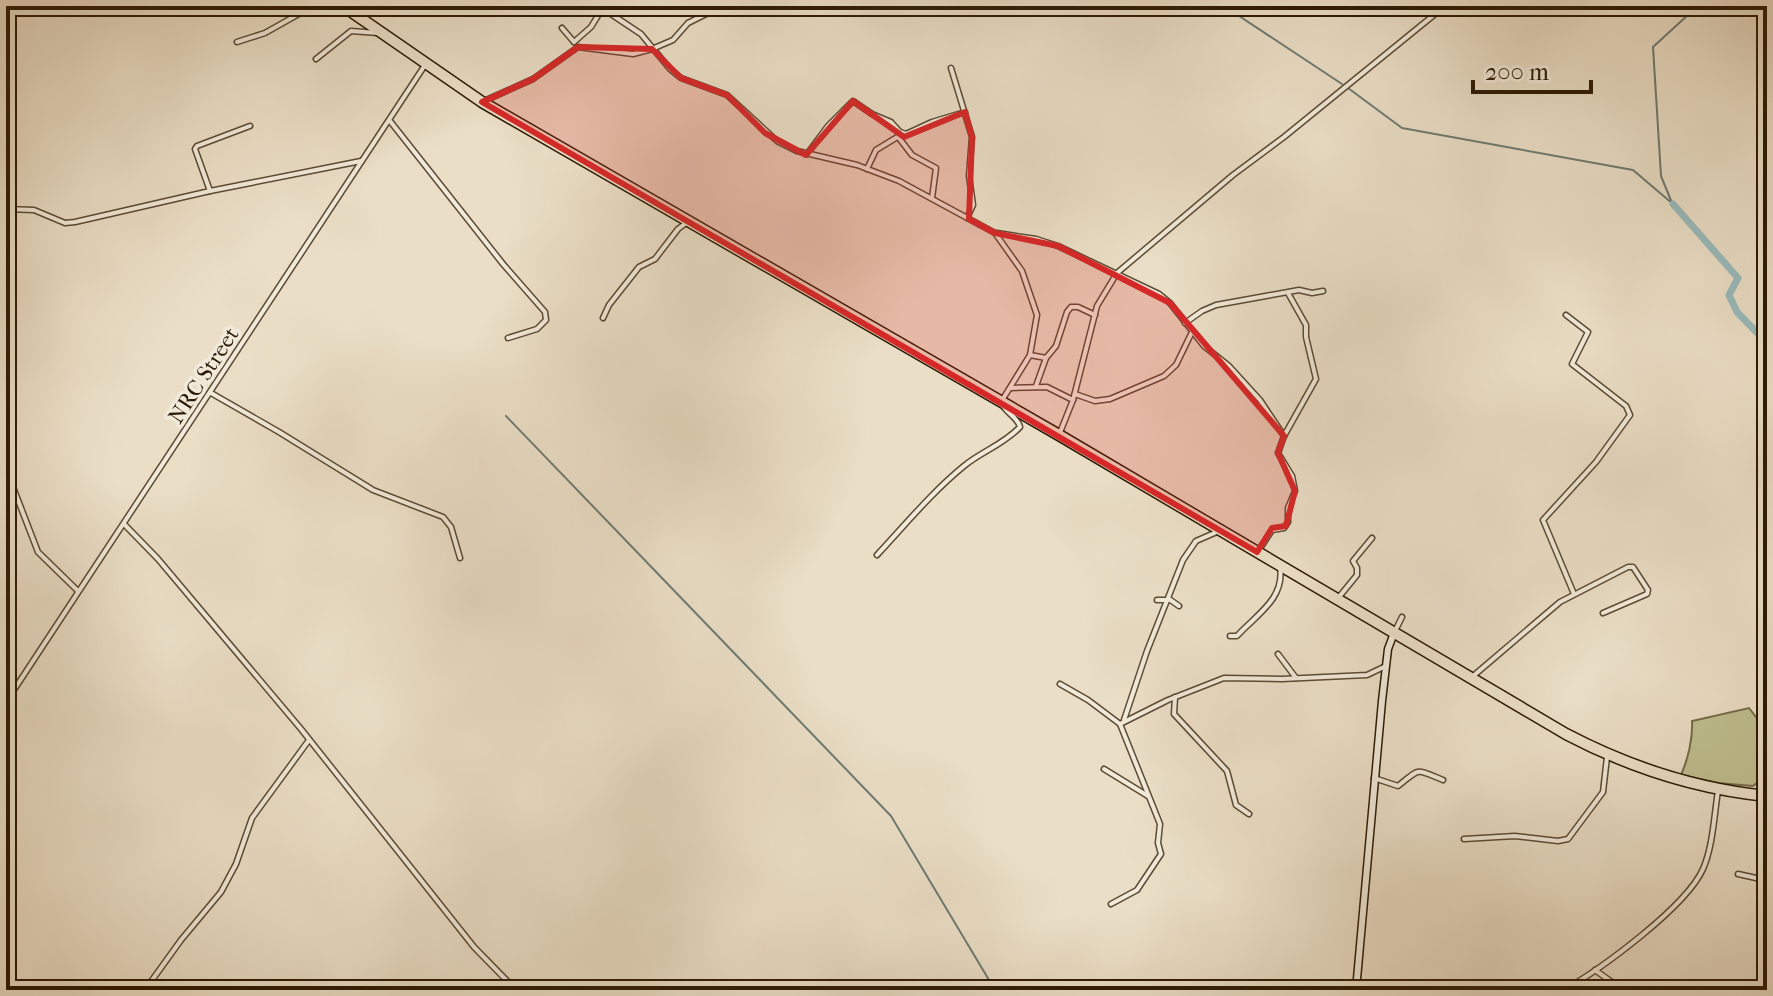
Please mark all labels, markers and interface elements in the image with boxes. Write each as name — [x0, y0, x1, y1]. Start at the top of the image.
scale bar — [1473, 44, 1591, 94]
text: 200 m — [1485, 58, 1549, 86]
street label: NRC Street — [163, 322, 245, 429]

